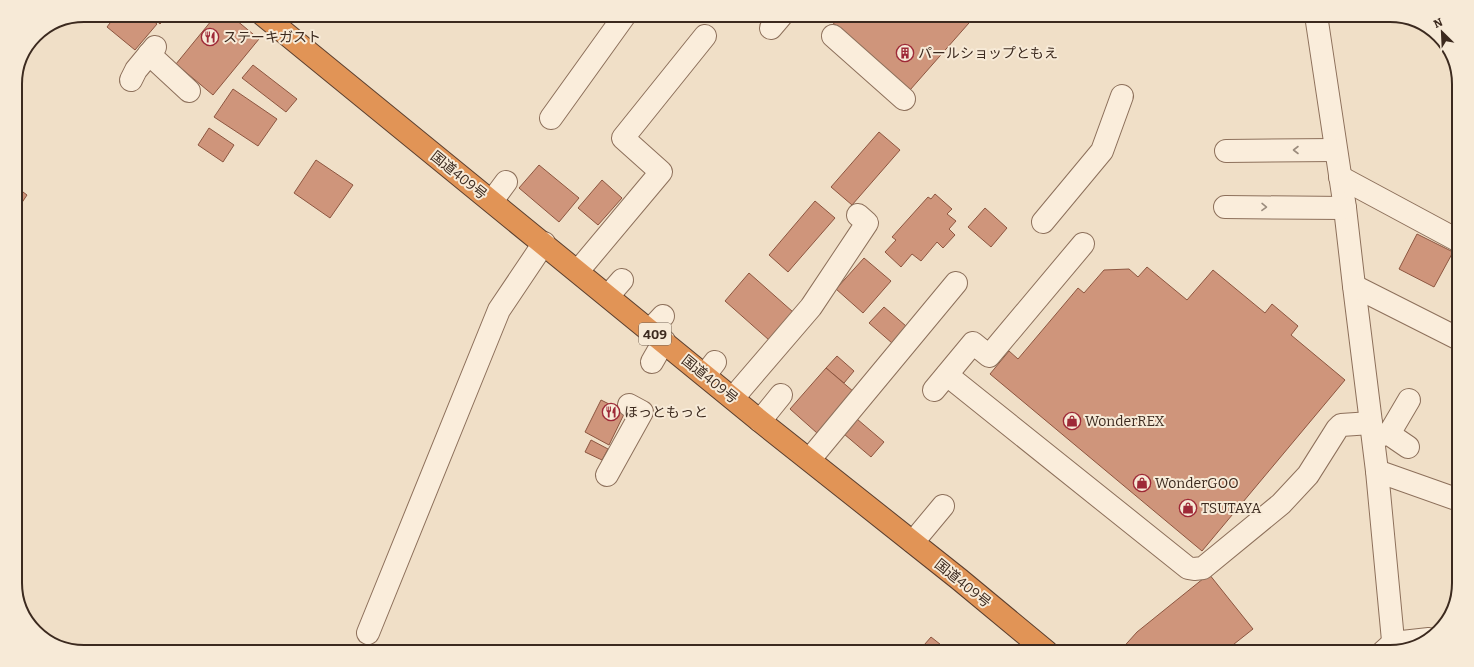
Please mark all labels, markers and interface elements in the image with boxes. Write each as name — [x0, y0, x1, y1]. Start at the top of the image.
north arrow — [1422, 12, 1462, 52]
text: N — [1432, 15, 1445, 31]
restaurant icon: ステーキガスト — [200, 27, 220, 47]
place label: ステーキガスト — [223, 29, 321, 46]
building icon: パールショップともえ — [895, 43, 915, 63]
place label: パールショップともえ — [918, 45, 1058, 62]
one-way arrow — [1293, 146, 1299, 154]
street label: 国道409号 — [427, 148, 490, 203]
one-way arrow — [1261, 203, 1267, 211]
road number: 409 — [639, 323, 671, 345]
street label: 国道409号 — [678, 352, 741, 407]
restaurant icon: ほっともっと — [601, 402, 621, 422]
place label: ほっともっと — [624, 404, 708, 421]
shop icon: WonderREX — [1062, 411, 1082, 431]
place label: WonderREX — [1085, 413, 1165, 430]
shop icon: WonderGOO — [1132, 473, 1152, 493]
place label: WonderGOO — [1155, 475, 1239, 492]
shop icon: TSUTAYA — [1178, 498, 1198, 518]
place label: TSUTAYA — [1201, 500, 1261, 517]
street label: 国道409号 — [931, 556, 994, 611]

